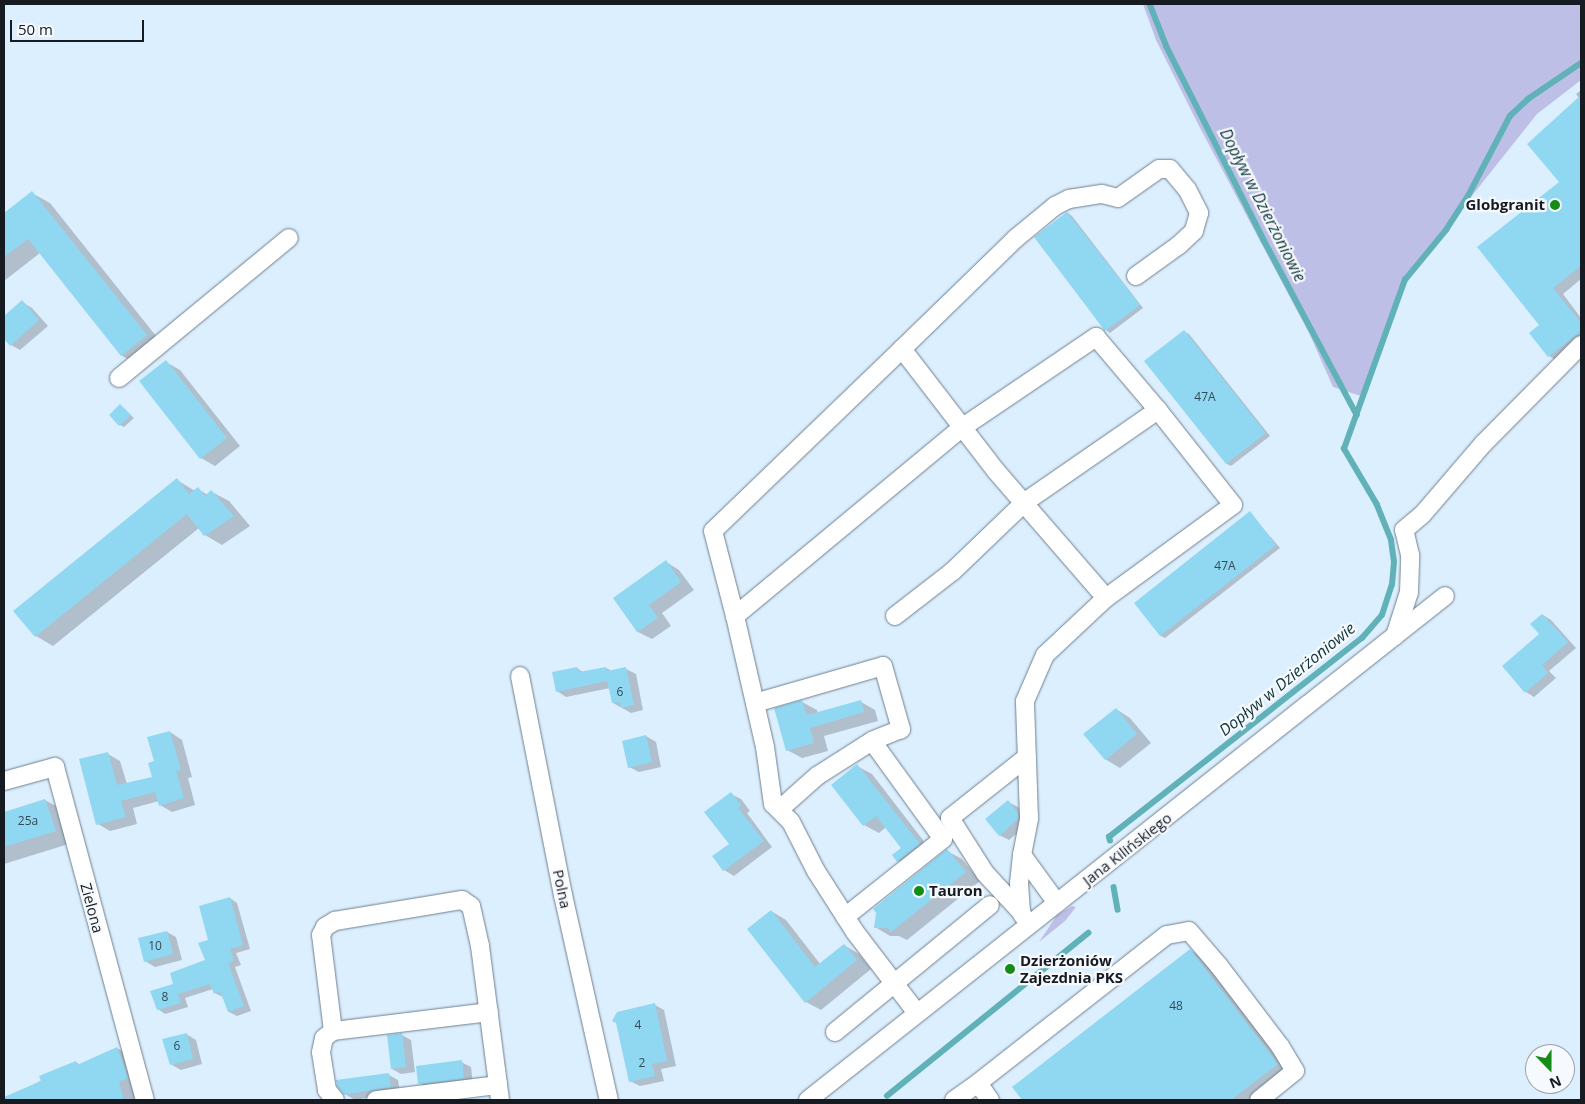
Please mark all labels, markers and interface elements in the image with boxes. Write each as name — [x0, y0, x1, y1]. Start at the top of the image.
scale bar — [12, 10, 146, 42]
text: 50 m — [18, 19, 53, 39]
water label: Dopływ w Dzierżoniowie — [1216, 125, 1310, 285]
place label: Globgranit — [1465, 196, 1545, 214]
marker: Globgranit — [1549, 199, 1561, 211]
house number: 47A — [1194, 390, 1216, 404]
house number: 47A — [1214, 559, 1236, 573]
water label: Dopływ w Dzierżoniowie — [1215, 618, 1359, 740]
house number: 6 — [617, 685, 623, 699]
street label: Jana Kilińskiego — [1079, 809, 1175, 889]
house number: 25a — [18, 814, 38, 828]
street label: Polna — [549, 868, 575, 910]
street label: Zielona — [77, 881, 107, 935]
place label: Tauron — [929, 882, 983, 900]
marker: Tauron — [913, 885, 925, 897]
house number: 10 — [148, 939, 162, 953]
place label: Dzierżoniów Zajezdnia PKS — [1020, 951, 1123, 986]
marker: Dzierżoniów Zajezdnia PKS — [1004, 963, 1016, 975]
house number: 8 — [162, 990, 168, 1004]
house number: 48 — [1169, 999, 1183, 1013]
house number: 4 — [635, 1018, 641, 1032]
house number: 6 — [174, 1039, 180, 1053]
north arrow — [1525, 1044, 1575, 1094]
house number: 2 — [639, 1056, 645, 1070]
text: N — [1547, 1071, 1564, 1093]

